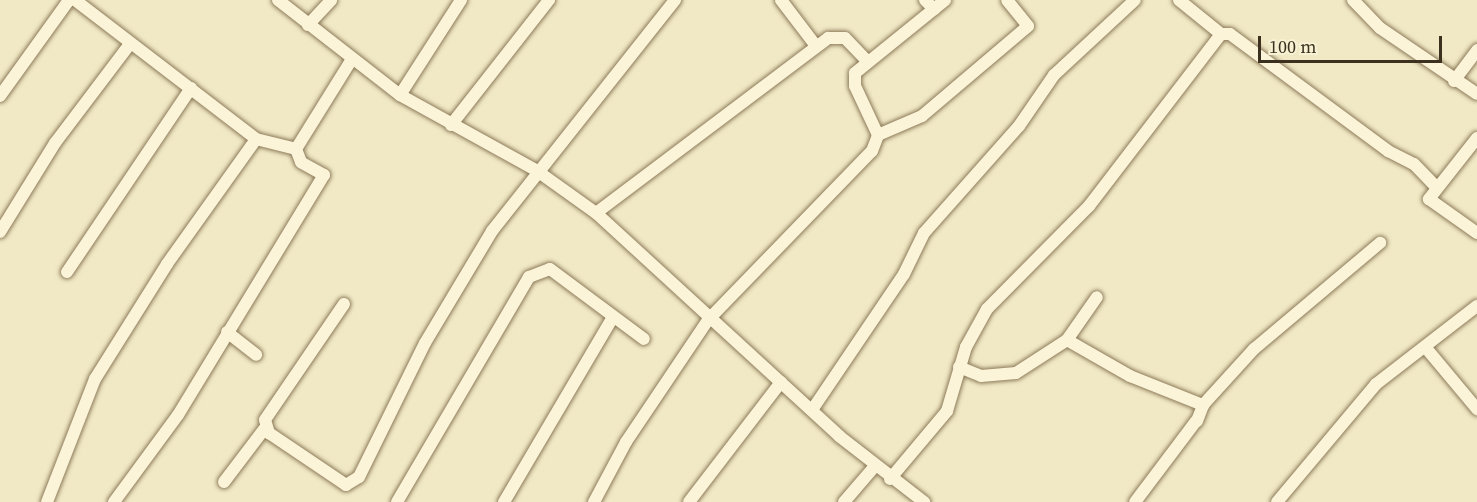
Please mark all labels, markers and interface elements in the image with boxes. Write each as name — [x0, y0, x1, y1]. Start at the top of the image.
scale bar — [1261, 24, 1446, 62]
text: 100 m — [1269, 34, 1316, 59]

